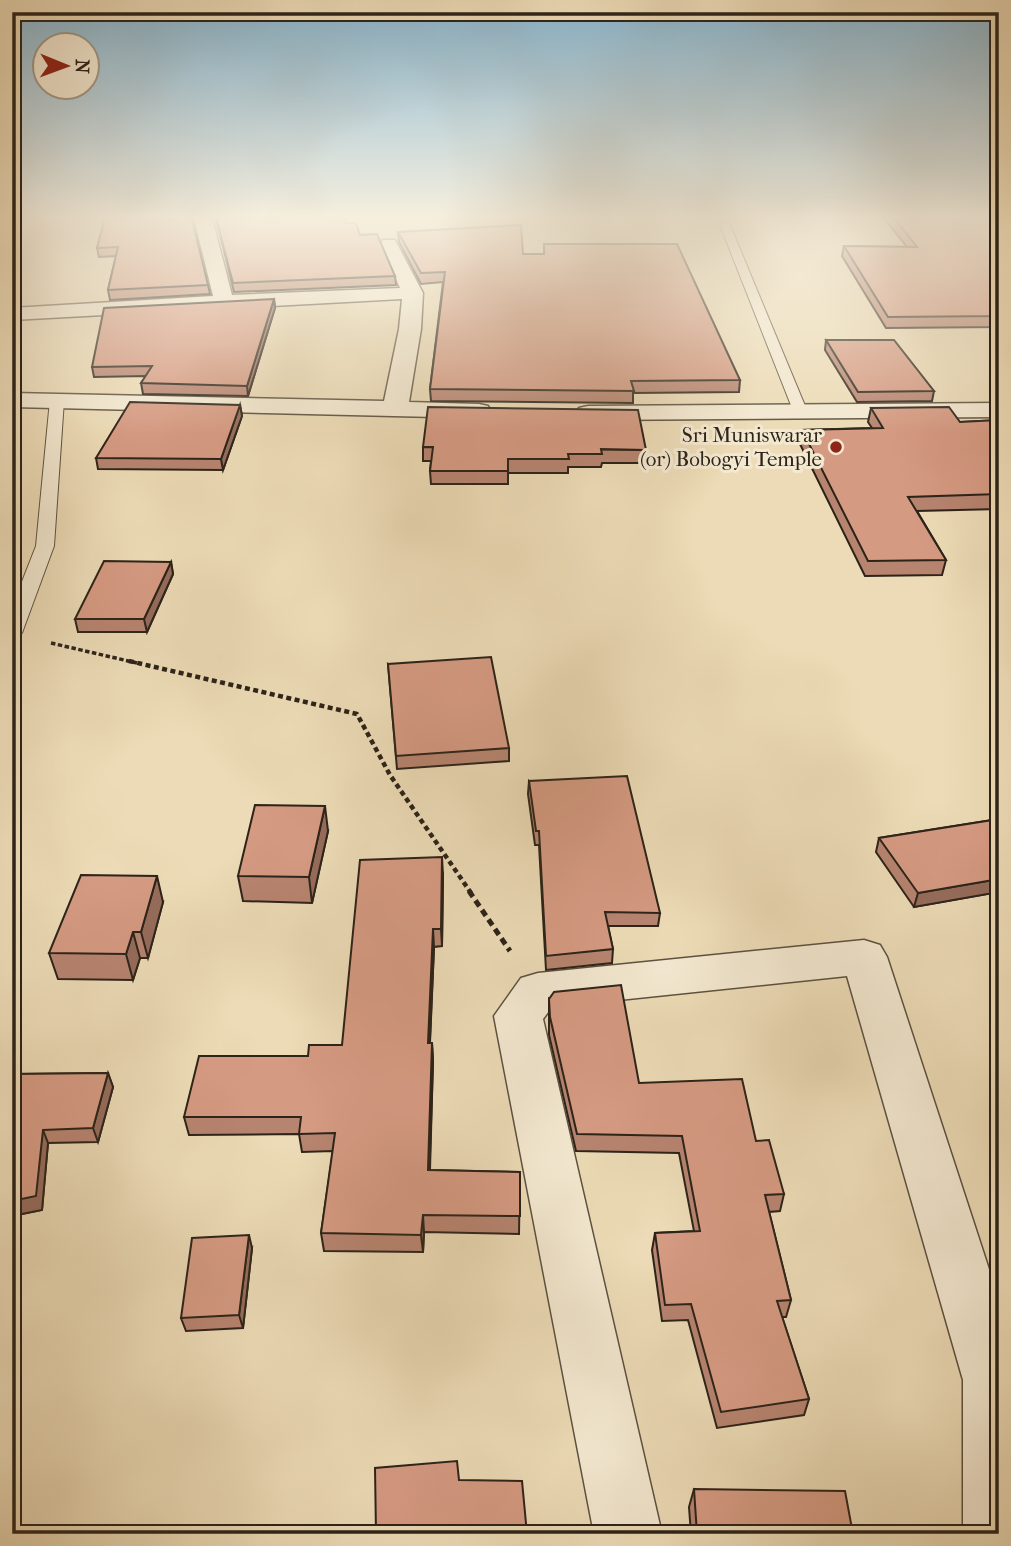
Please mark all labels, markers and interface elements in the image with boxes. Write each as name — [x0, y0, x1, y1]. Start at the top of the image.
north arrow — [32, 32, 102, 102]
text: N — [71, 59, 93, 74]
place label: Sri Muniswarar (or) Bobogyi Temple — [640, 423, 822, 471]
marker: Sri Muniswarar (or) Bobogyi Temple — [828, 439, 844, 455]

